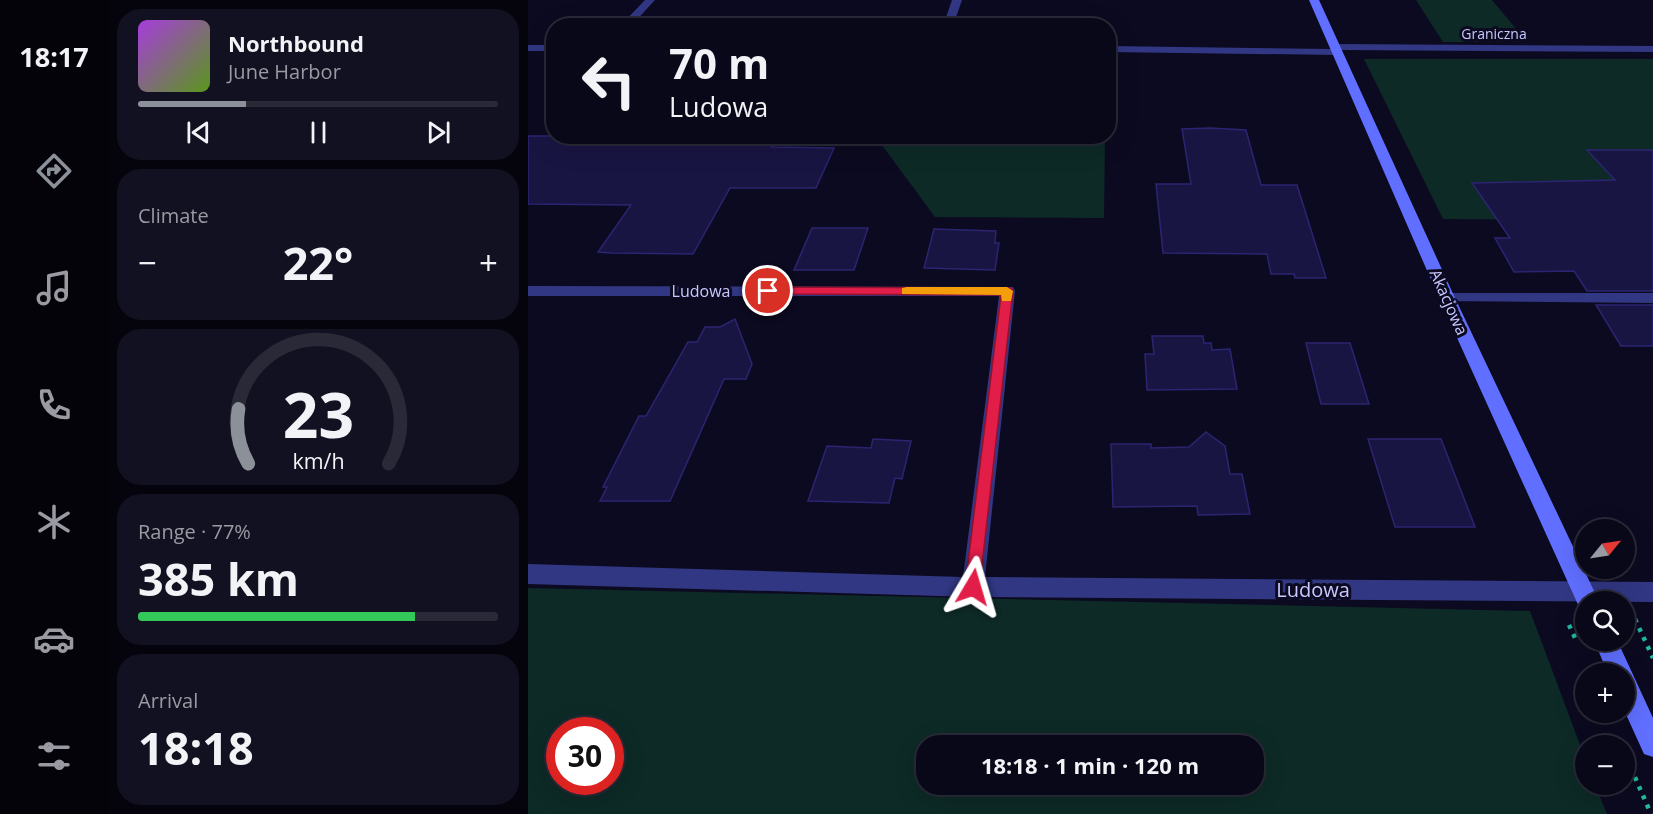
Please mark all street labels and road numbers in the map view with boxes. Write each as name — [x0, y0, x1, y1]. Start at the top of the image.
street label: Graniczna — [1461, 24, 1527, 43]
street label: Akacjowa — [1425, 266, 1473, 338]
street label: Ludowa — [672, 280, 730, 302]
street label: Ludowa — [1276, 576, 1350, 603]

